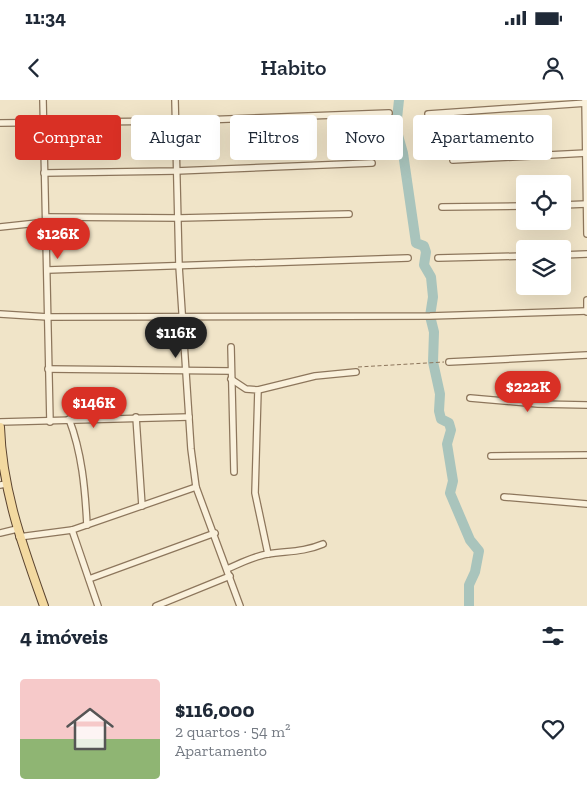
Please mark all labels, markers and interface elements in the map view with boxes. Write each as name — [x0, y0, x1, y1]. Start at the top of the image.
text: 11:34 — [25, 6, 66, 29]
icon: back — [20, 54, 48, 82]
text: Habito — [261, 54, 326, 81]
icon: person — [539, 54, 567, 82]
chip: Comprar — [15, 115, 121, 160]
chip: Alugar — [131, 115, 220, 160]
chip: Filtros — [230, 115, 317, 160]
chip: Novo — [327, 115, 403, 160]
chip: Apartamento — [413, 115, 552, 160]
map controls — [516, 175, 571, 295]
button: locate — [516, 175, 571, 230]
pin: $126K — [23, 218, 93, 260]
text: $126K — [37, 224, 79, 243]
button: layers — [516, 240, 571, 295]
pin: $116K — [141, 316, 211, 359]
text: $116K — [156, 323, 196, 342]
pin: $222K — [493, 370, 563, 413]
text: $222K — [506, 377, 550, 396]
pin: $146K — [59, 386, 129, 429]
text: $146K — [73, 393, 115, 412]
icon: filters — [539, 622, 567, 650]
text: 4 imóveis — [20, 624, 108, 649]
text: $116,000 — [175, 697, 255, 722]
icon: home — [60, 699, 120, 759]
icon: heart — [539, 715, 567, 743]
text: 2 quartos · 54 m² — [175, 722, 291, 741]
text: Apartamento — [175, 741, 267, 760]

